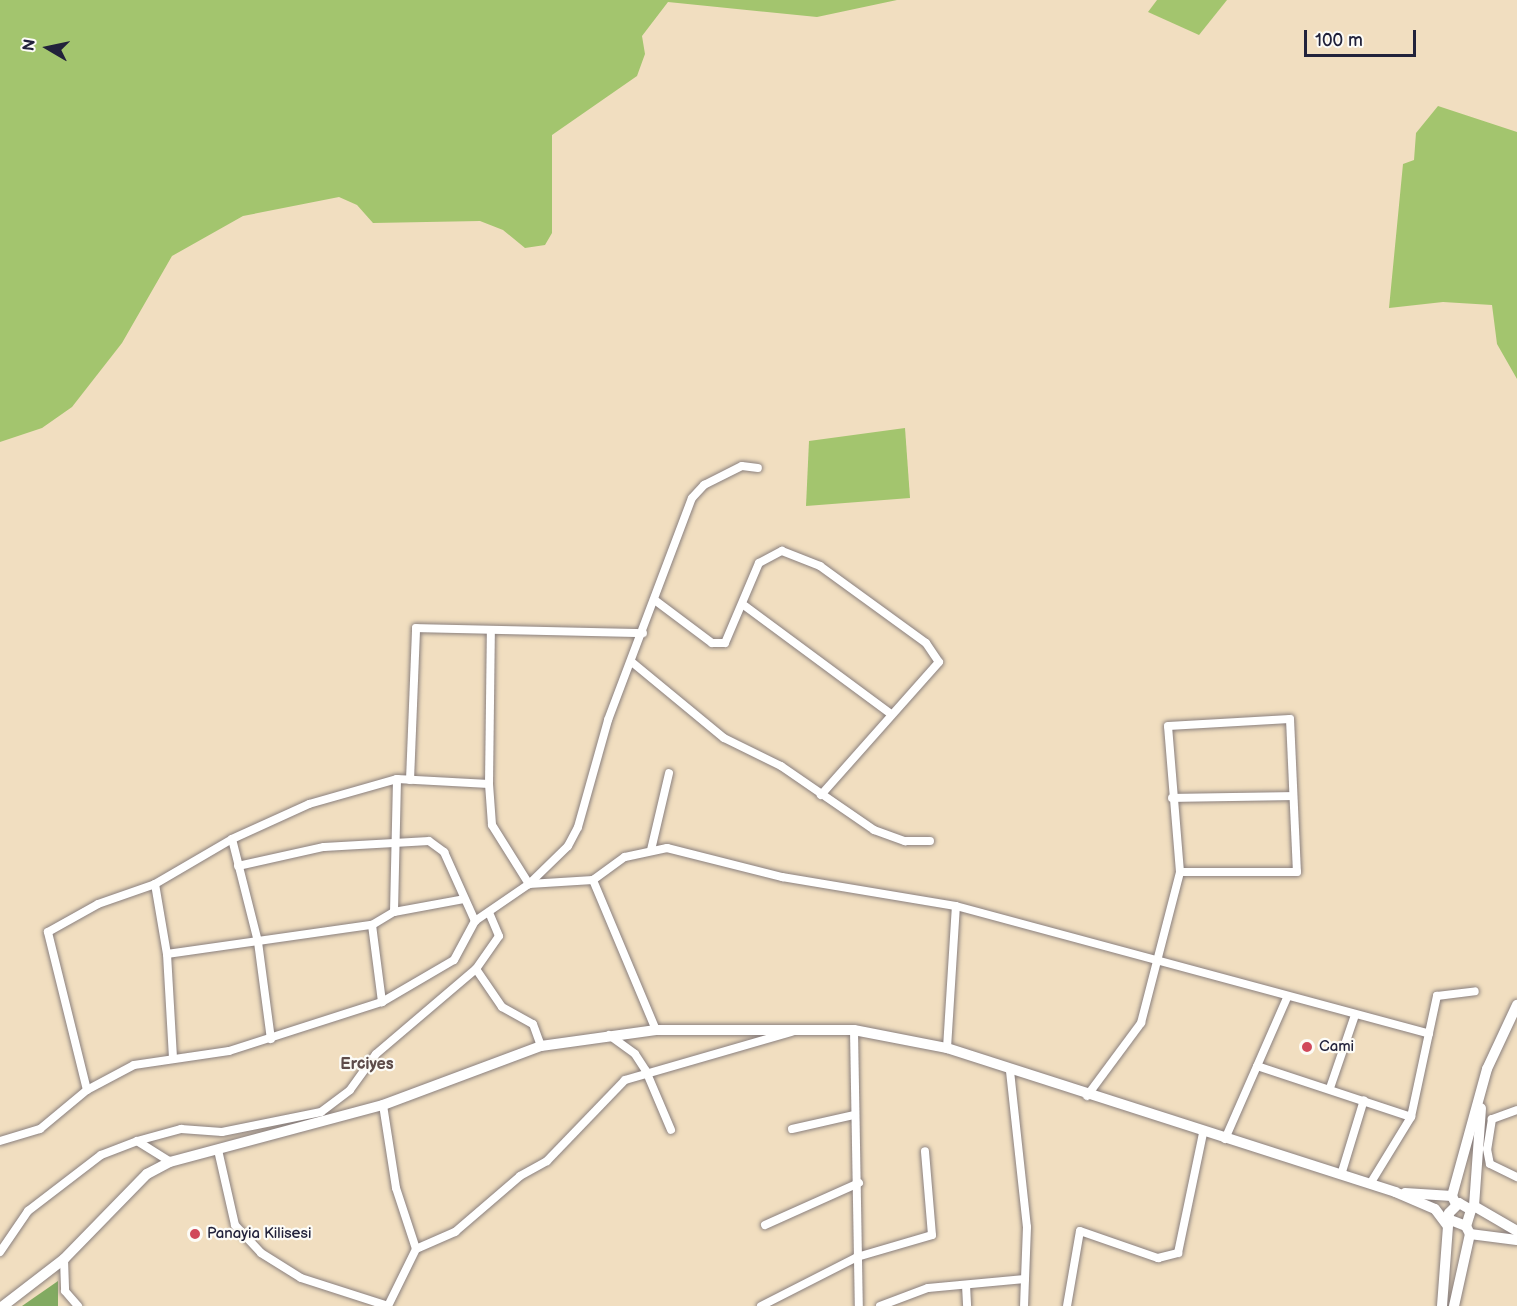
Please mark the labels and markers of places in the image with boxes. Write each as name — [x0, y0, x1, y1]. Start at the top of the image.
place label: Cami — [1319, 1038, 1354, 1056]
marker: Cami — [1300, 1040, 1314, 1054]
place label: Panayia Kilisesi — [207, 1225, 311, 1243]
marker: Panayia Kilisesi — [188, 1227, 202, 1241]

